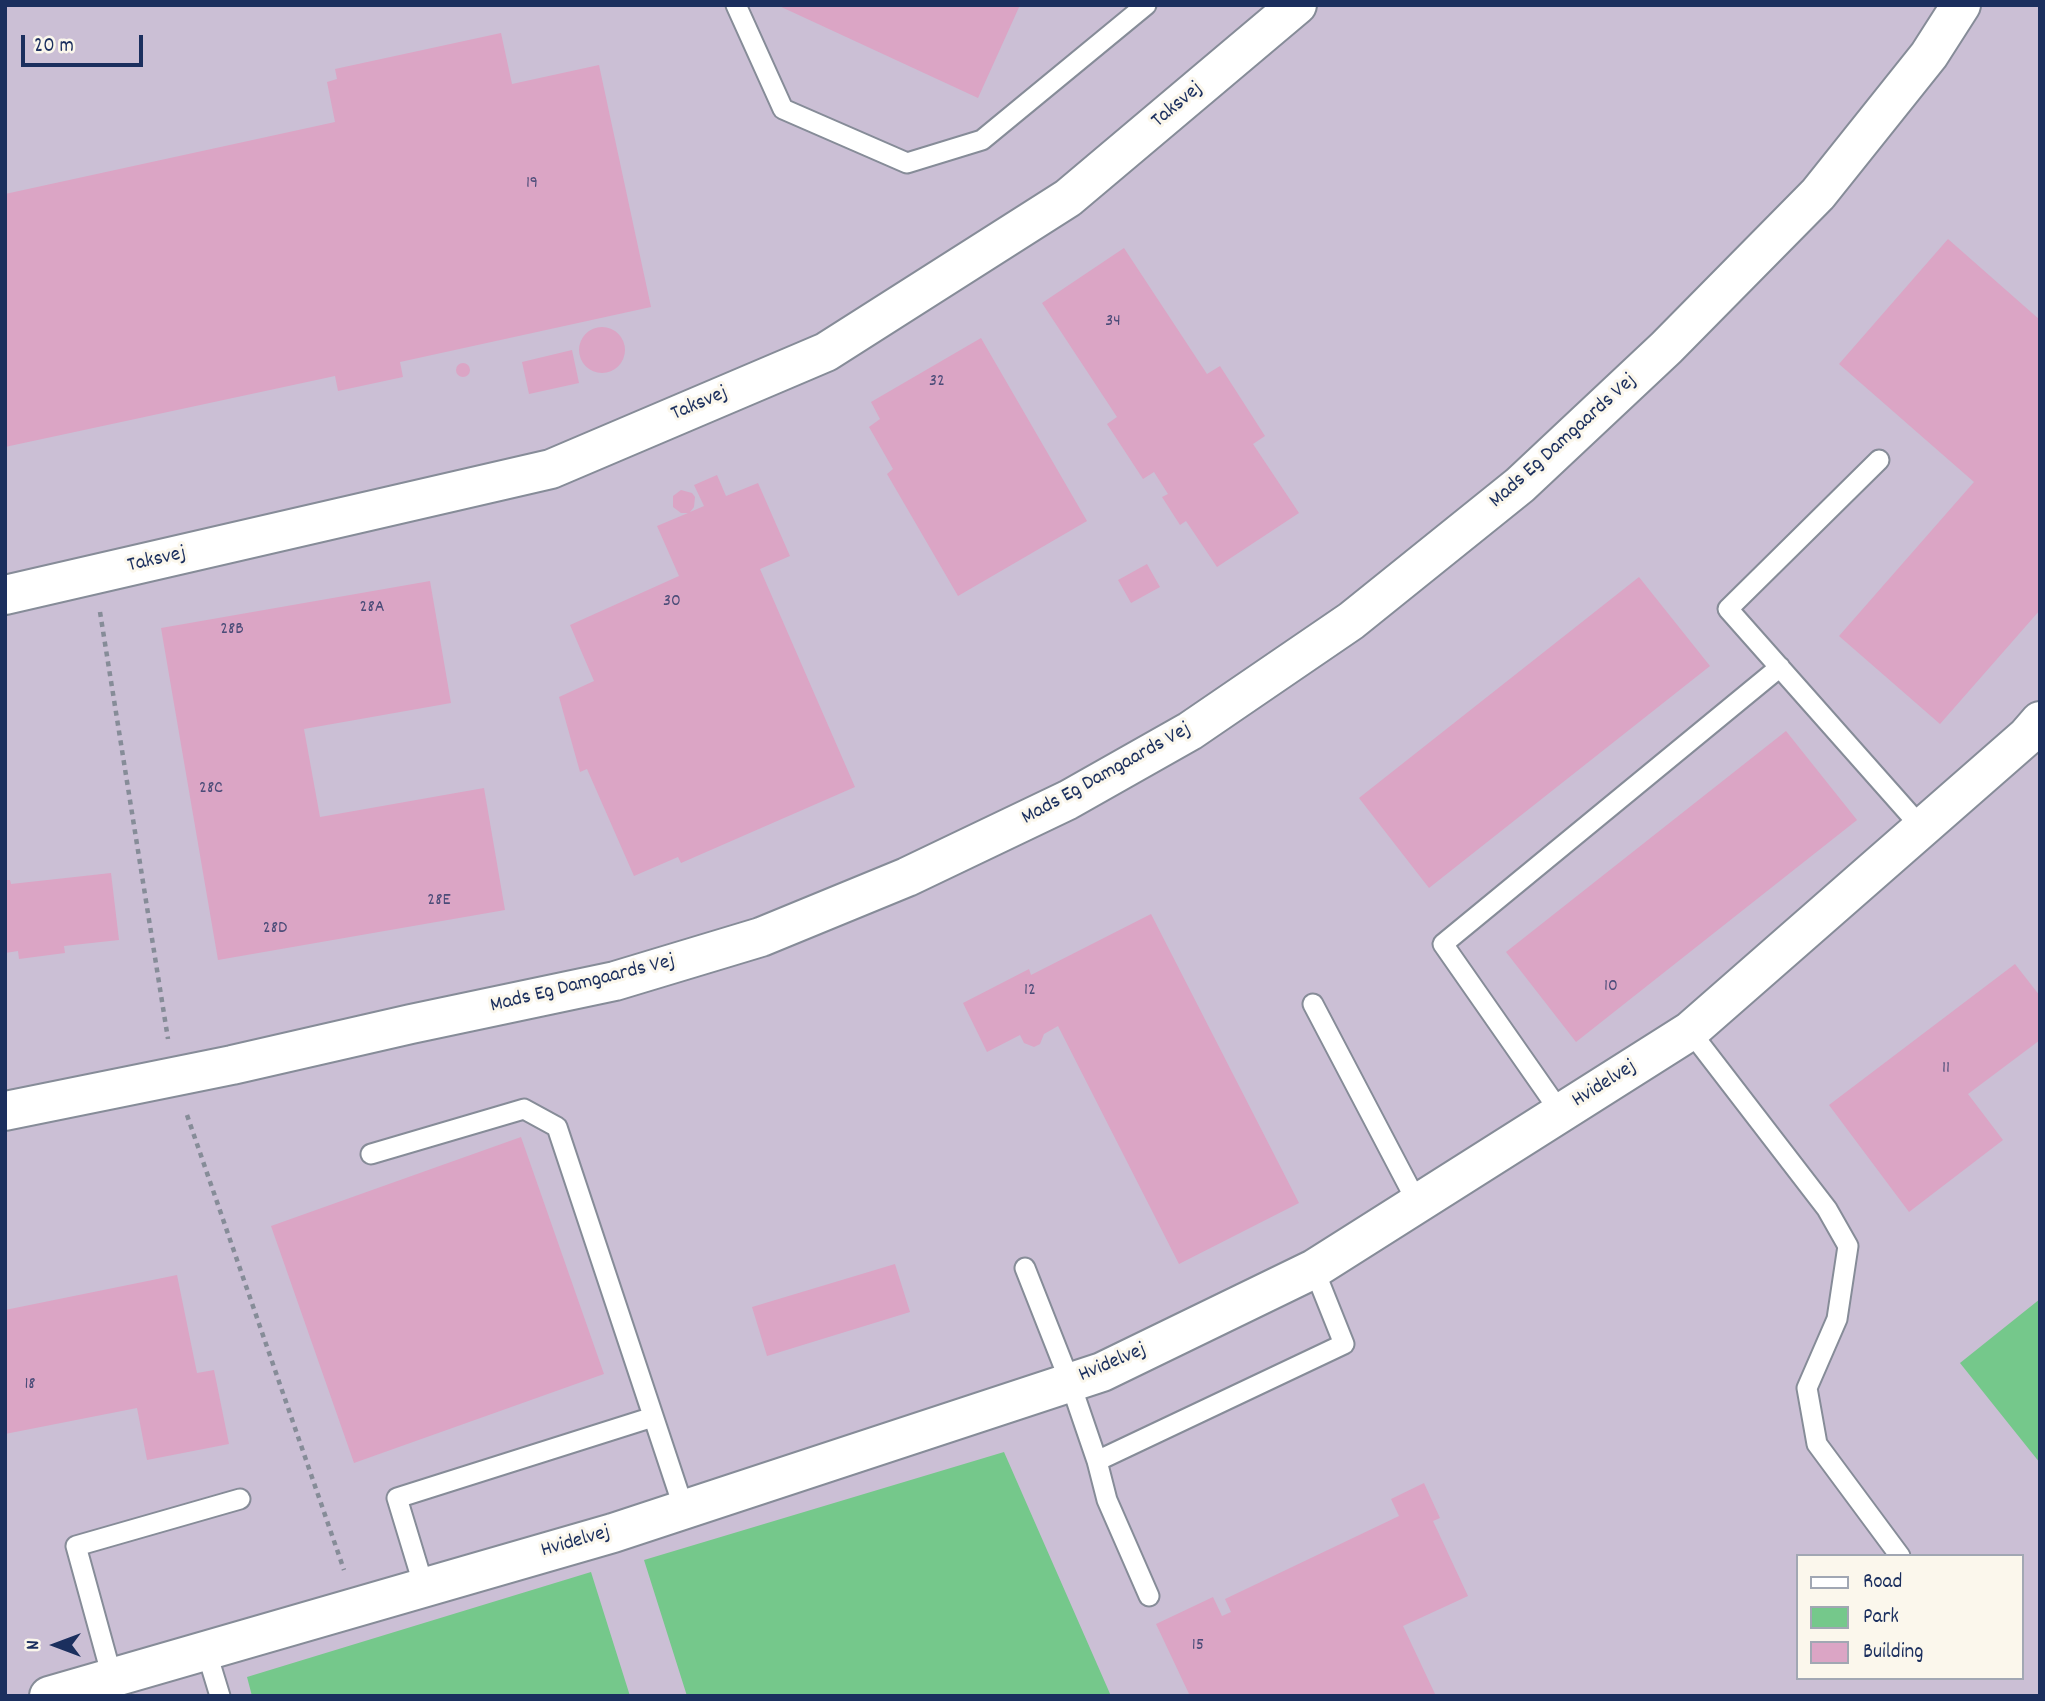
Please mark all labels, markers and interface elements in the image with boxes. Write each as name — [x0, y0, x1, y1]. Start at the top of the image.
scale bar — [24, 21, 147, 65]
text: 20 m — [34, 32, 74, 62]
street label: Taksvej — [1147, 77, 1209, 135]
house number: 19 — [526, 174, 538, 196]
house number: 34 — [1105, 312, 1121, 334]
street label: Mads Eg Damgaards Vej — [1485, 369, 1643, 515]
house number: 32 — [929, 372, 945, 394]
street label: Taksvej — [668, 382, 732, 428]
street label: Taksvej — [125, 542, 189, 580]
house number: 30 — [663, 592, 681, 614]
house number: 28A — [360, 598, 384, 620]
house number: 28B — [220, 620, 244, 642]
street label: Mads Eg Damgaards Vej — [1018, 718, 1196, 832]
house number: 28C — [199, 779, 223, 801]
house number: 28E — [427, 891, 451, 913]
house number: 28D — [263, 919, 287, 941]
street label: Mads Eg Damgaards Vej — [488, 950, 678, 1020]
house number: 10 — [1604, 977, 1618, 999]
house number: 12 — [1024, 981, 1036, 1003]
street label: Hvidelvej — [1568, 1056, 1642, 1114]
house number: 11 — [1942, 1059, 1950, 1081]
street label: Hvidelvej — [1075, 1339, 1151, 1389]
house number: 18 — [24, 1375, 36, 1397]
street label: Hvidelvej — [538, 1521, 614, 1565]
legend — [1797, 1554, 2024, 1680]
text: Road — [1863, 1568, 1902, 1598]
text: Park — [1863, 1603, 1899, 1633]
north arrow — [21, 1610, 91, 1680]
house number: 15 — [1192, 1636, 1204, 1658]
text: Building — [1863, 1638, 1923, 1668]
text: N — [21, 1640, 48, 1650]

